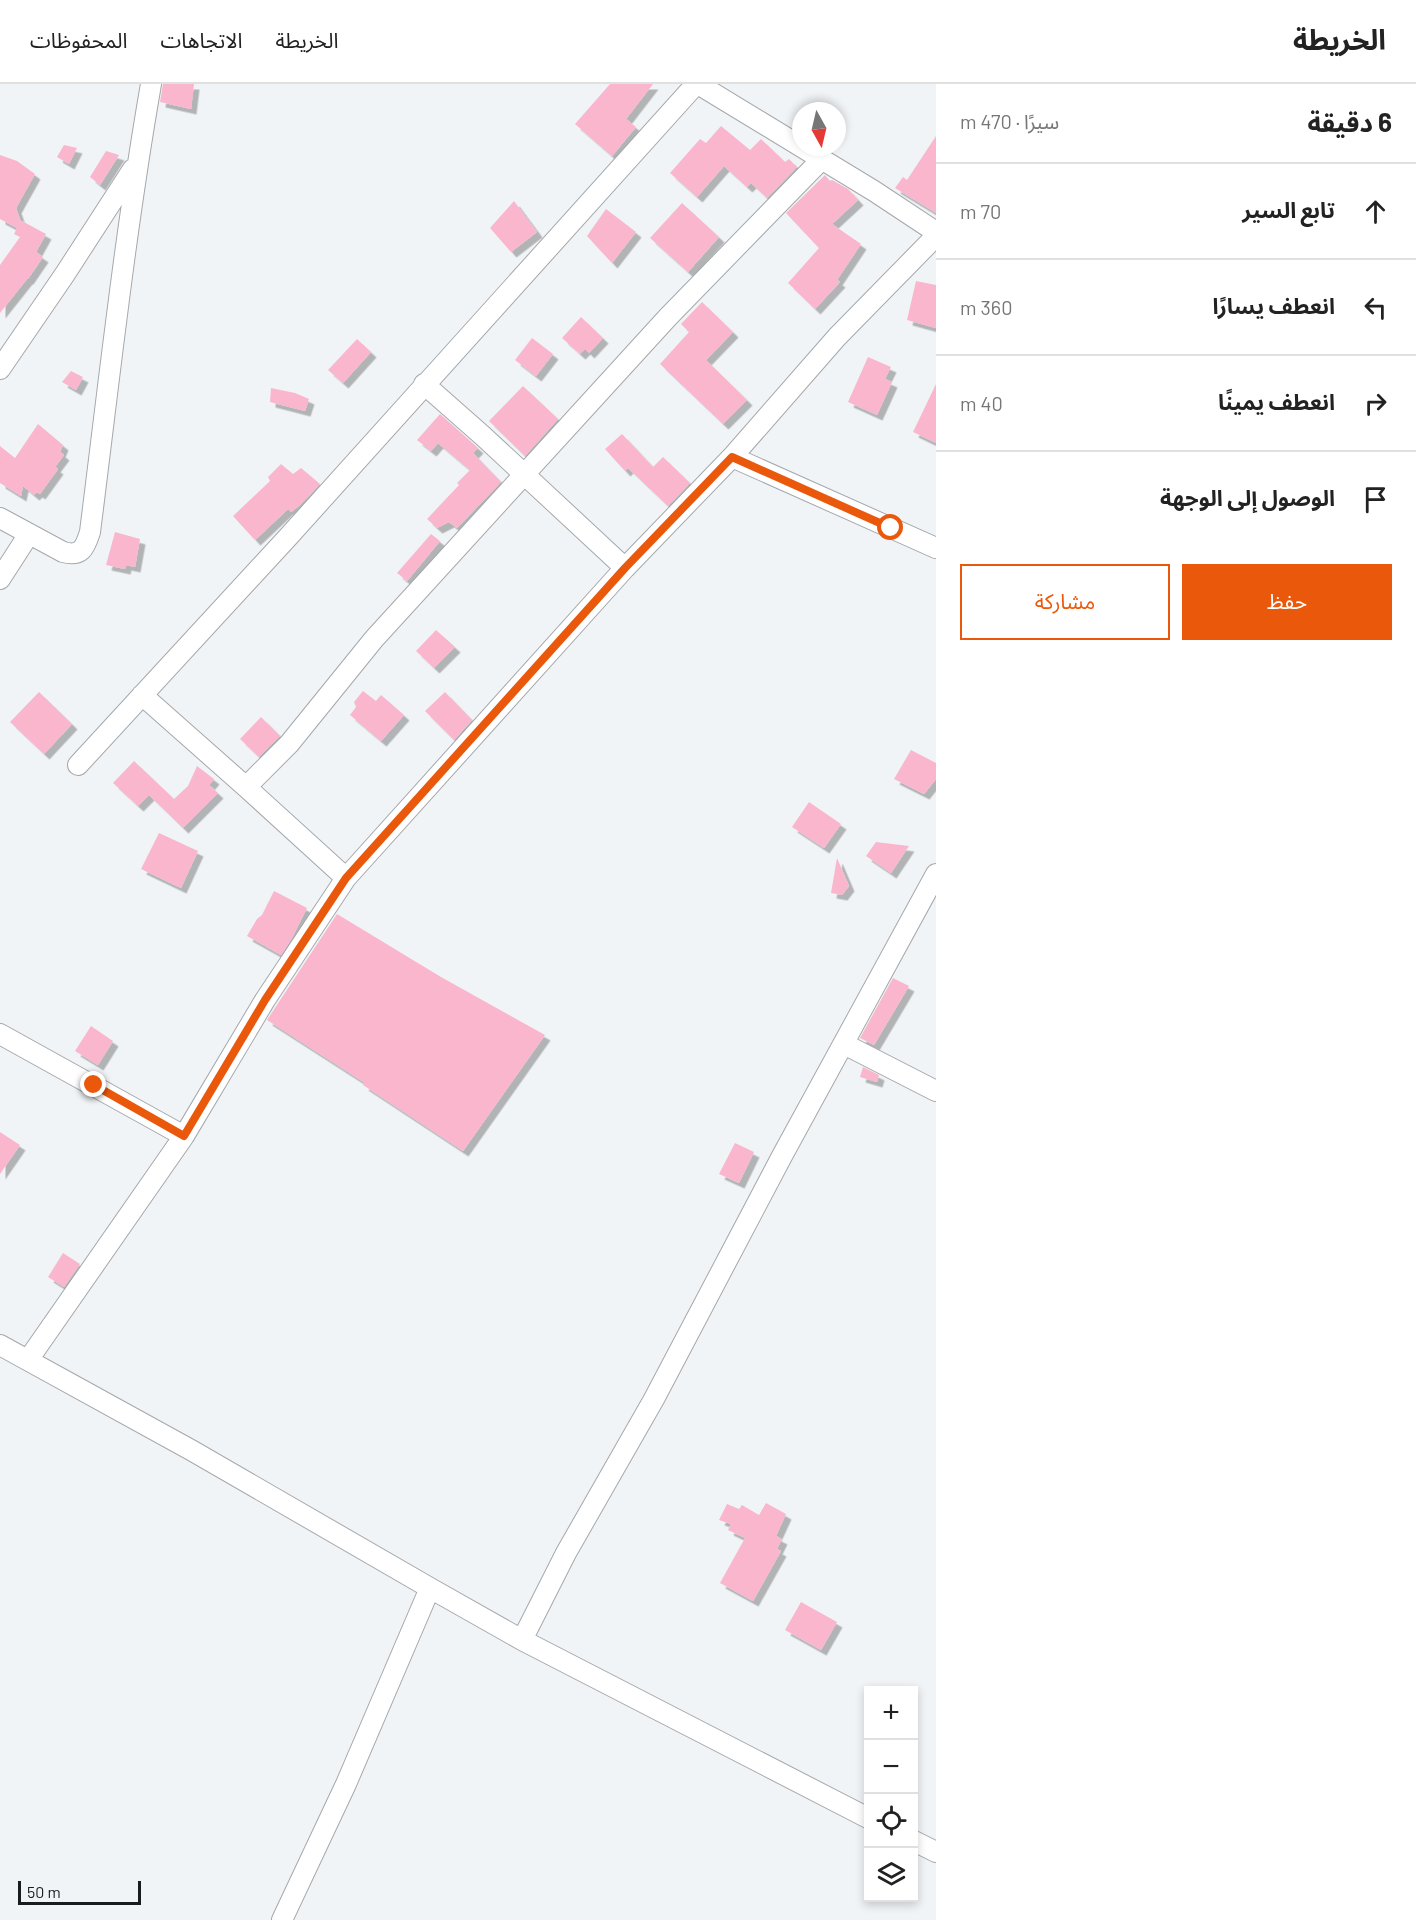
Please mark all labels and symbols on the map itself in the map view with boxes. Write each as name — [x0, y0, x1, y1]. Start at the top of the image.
north arrow — [792, 102, 846, 156]
route start — [877, 514, 903, 540]
route end — [80, 1071, 106, 1097]
scale bar — [18, 1878, 141, 1906]

